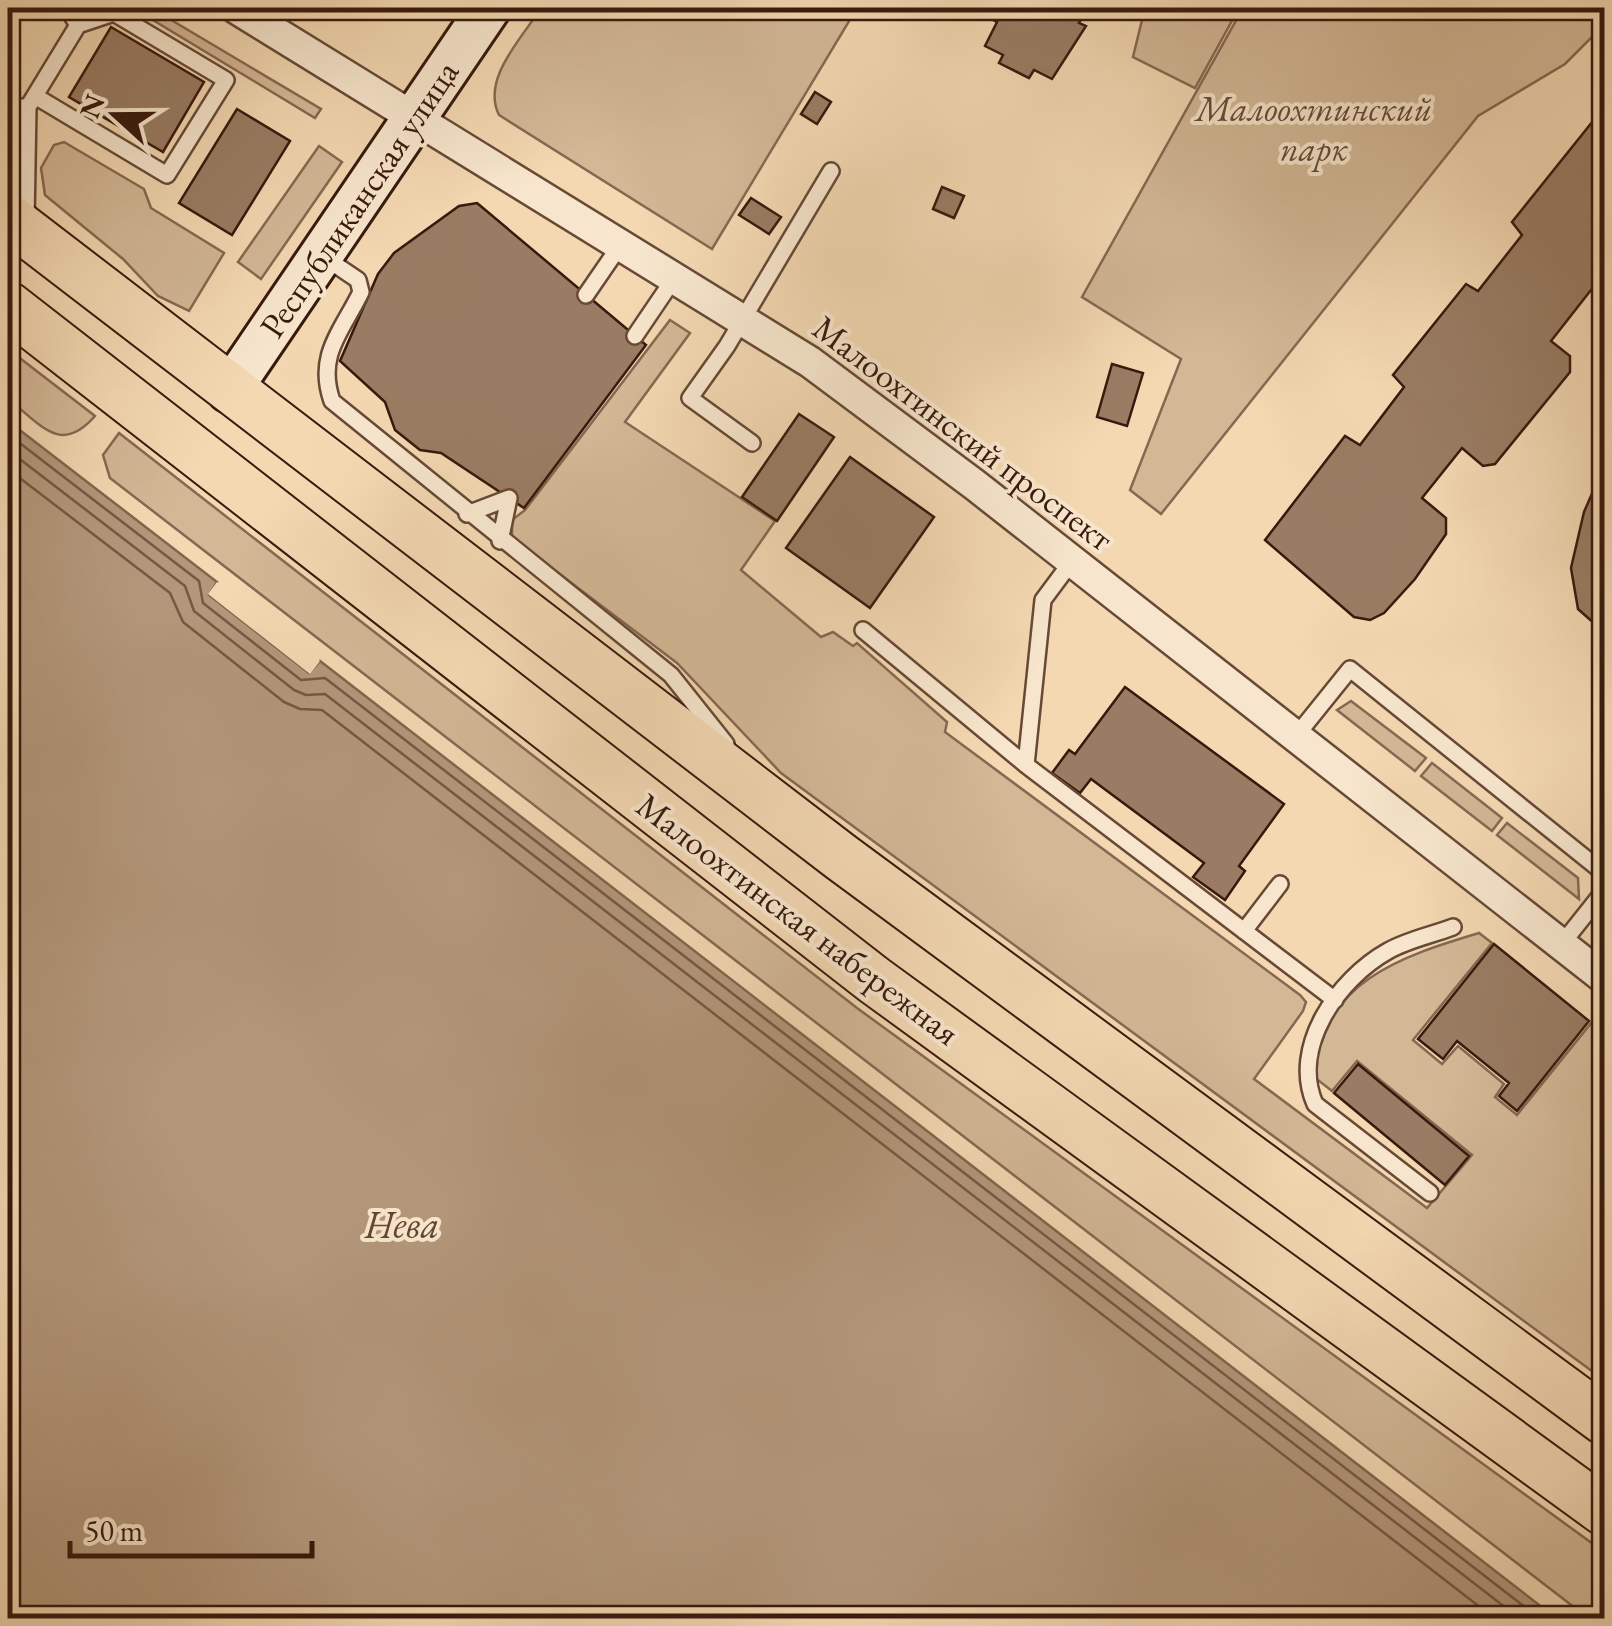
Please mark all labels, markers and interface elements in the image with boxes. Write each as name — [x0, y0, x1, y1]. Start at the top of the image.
street label: Республиканская улица — [249, 51, 469, 347]
north arrow — [65, 65, 165, 165]
park label: Малоохтинский парк — [1194, 86, 1432, 172]
text: N — [71, 89, 113, 123]
street label: Малоохтинский проспект — [804, 305, 1122, 561]
street label: Малоохтинская набережная — [627, 782, 969, 1056]
water label: Нева — [364, 1199, 439, 1248]
scale bar — [70, 1496, 312, 1558]
text: 50 m — [85, 1511, 143, 1550]

